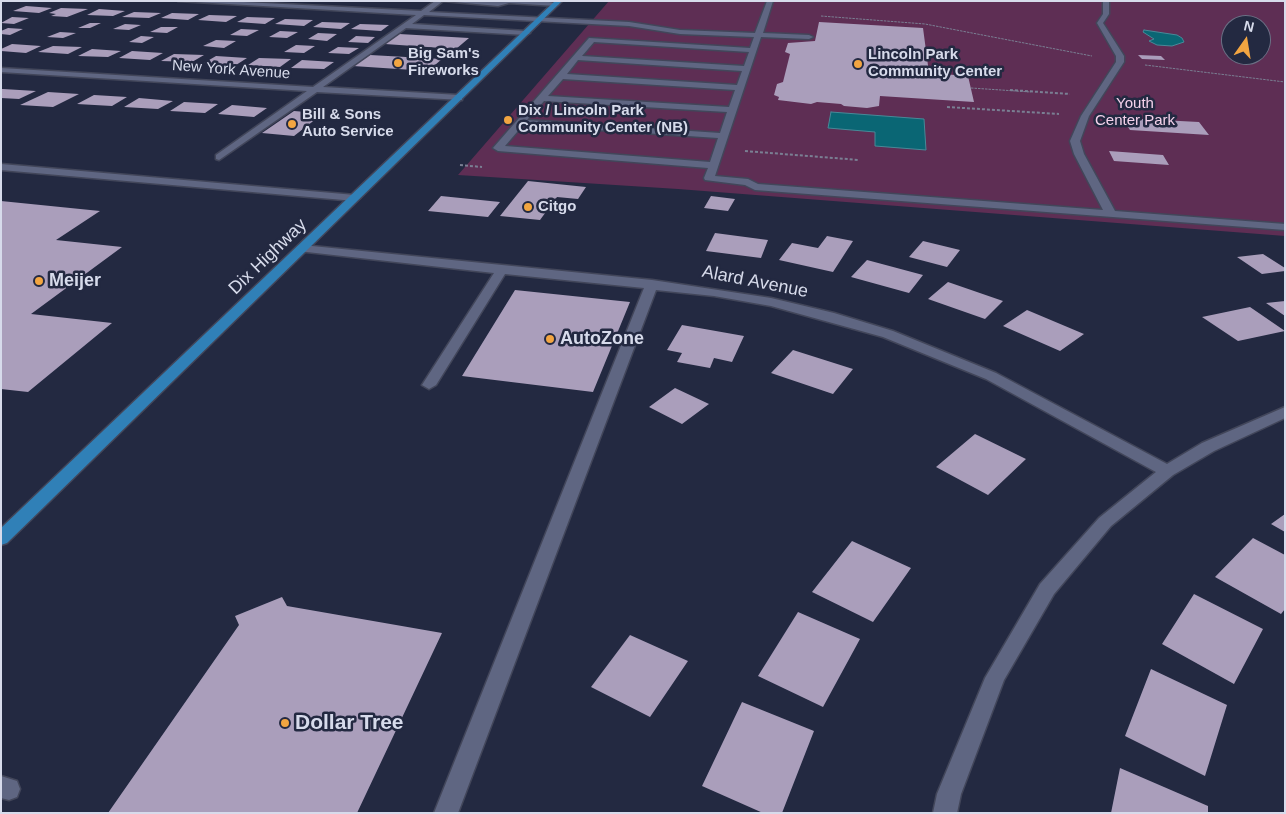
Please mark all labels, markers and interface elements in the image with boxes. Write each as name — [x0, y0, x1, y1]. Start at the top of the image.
north arrow — [1221, 15, 1271, 65]
text: N — [1242, 17, 1256, 35]
place label: Big Sam's Fireworks — [408, 45, 480, 80]
place label: Lincoln Park Community Center — [868, 46, 1002, 81]
street label: New York Avenue — [171, 57, 291, 83]
marker: Big Sam's Fireworks — [392, 57, 404, 69]
marker: Lincoln Park Community Center — [852, 58, 864, 70]
park label: Youth Center Park — [1095, 95, 1175, 130]
place label: Dix / Lincoln Park Community Center (NB) — [518, 102, 688, 137]
place label: Bill & Sons Auto Service — [302, 106, 394, 141]
marker: Dix / Lincoln Park Community Center (NB) — [502, 114, 514, 126]
marker: Bill & Sons Auto Service — [286, 118, 298, 130]
place label: Citgo — [538, 198, 576, 216]
marker: Citgo — [522, 201, 534, 213]
street label: Dix Highway — [225, 214, 311, 300]
street label: Alard Avenue — [700, 261, 810, 303]
place label: Meijer — [49, 270, 101, 292]
marker: Meijer — [33, 275, 45, 287]
place label: AutoZone — [560, 328, 644, 350]
marker: AutoZone — [544, 333, 556, 345]
place label: Dollar Tree — [295, 710, 404, 736]
marker: Dollar Tree — [279, 717, 291, 729]

